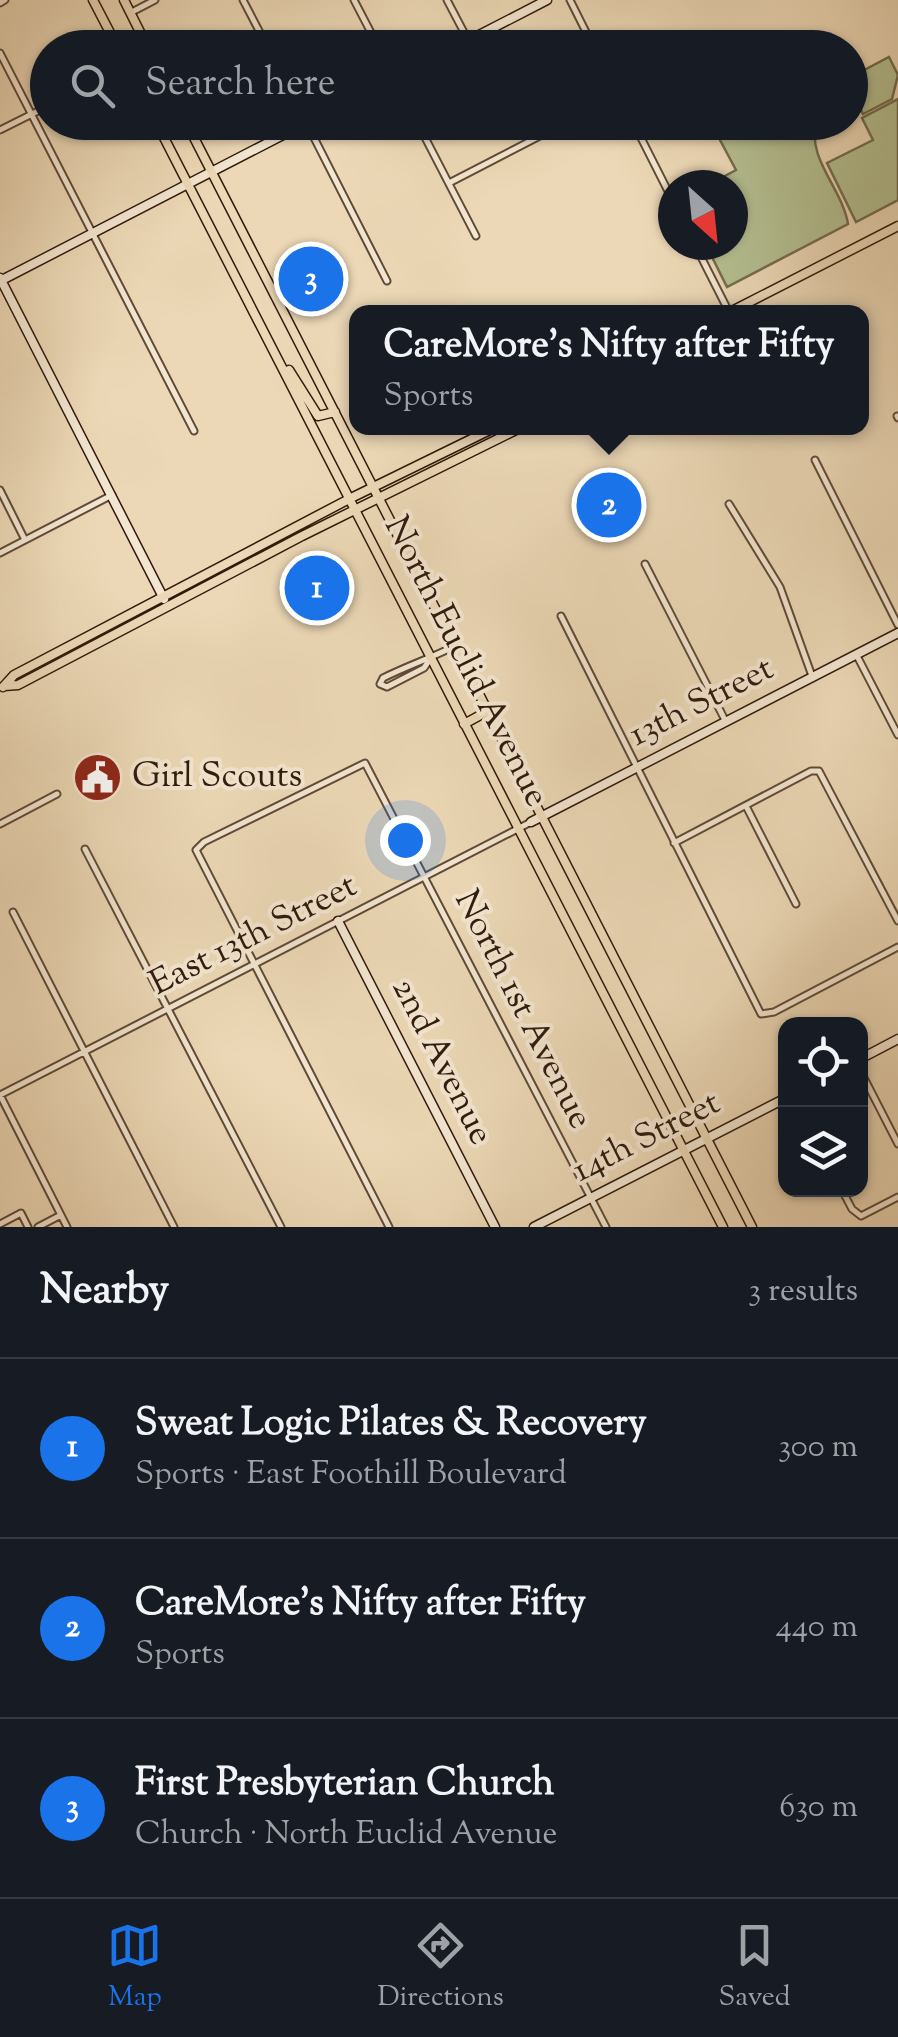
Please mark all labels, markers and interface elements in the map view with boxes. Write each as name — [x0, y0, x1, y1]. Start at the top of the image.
search box — [30, 30, 868, 140]
icon: search — [65, 58, 120, 113]
text: Search here — [145, 58, 336, 112]
north arrow — [658, 170, 748, 260]
pin: 3 — [278, 242, 344, 316]
popup — [349, 305, 869, 435]
text: CareMore's Nifty after Fifty — [384, 320, 834, 374]
text: Sports — [384, 374, 473, 420]
pin: 2 — [576, 468, 642, 542]
street label: North Euclid Avenue — [370, 508, 560, 816]
pin: 1 — [284, 550, 350, 626]
street label: 13th Street — [621, 645, 783, 761]
public building icon: Girl Scouts — [71, 751, 123, 803]
place label: Girl Scouts — [132, 752, 302, 803]
your location — [380, 815, 431, 866]
street label: East 13th Street — [142, 862, 367, 1010]
street label: North 1st Avenue — [440, 882, 604, 1138]
street label: 2nd Avenue — [377, 970, 505, 1154]
map controls — [778, 1017, 868, 1197]
button: locate — [778, 1017, 868, 1107]
street label: 14th Street — [564, 1079, 730, 1197]
button: layers — [778, 1107, 868, 1197]
text: Nearby — [40, 1262, 169, 1322]
text: 3 results — [748, 1269, 858, 1315]
text: Sweat Logic Pilates & Recovery — [135, 1398, 647, 1452]
text: 1 — [67, 1425, 78, 1471]
text: 300 m — [778, 1425, 858, 1471]
text: Sports · East Foothill Boulevard — [135, 1452, 567, 1498]
text: CareMore's Nifty after Fifty — [135, 1578, 586, 1632]
text: 2 — [65, 1605, 80, 1651]
text: 440 m — [776, 1605, 858, 1651]
text: Sports — [135, 1632, 225, 1678]
text: First Presbyterian Church — [135, 1758, 554, 1812]
text: 3 — [66, 1785, 79, 1831]
text: 630 m — [779, 1785, 858, 1831]
text: Church · North Euclid Avenue — [135, 1812, 557, 1858]
tab: Map — [107, 1918, 162, 2018]
tab: Directions — [377, 1918, 504, 2018]
tab: Saved — [719, 1918, 791, 2018]

